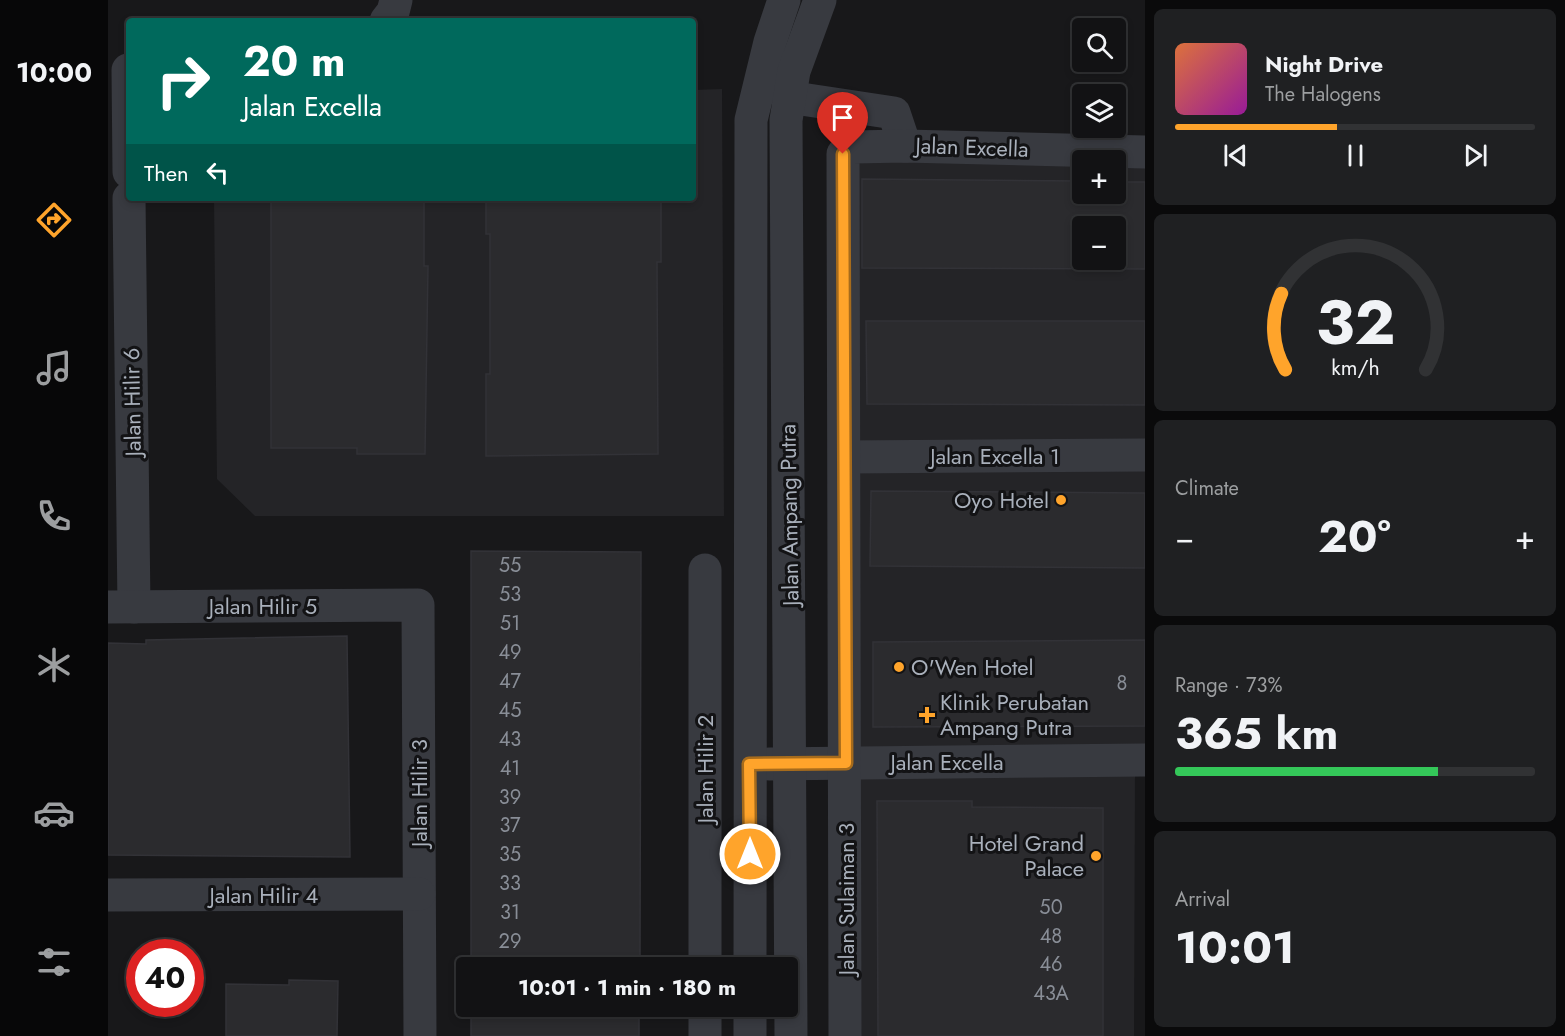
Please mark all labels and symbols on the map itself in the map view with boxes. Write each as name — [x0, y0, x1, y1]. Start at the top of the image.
pin — [817, 92, 868, 154]
street label: Jalan Excella — [912, 129, 1029, 165]
street label: Jalan Hilir 6 — [115, 347, 149, 460]
street label: Jalan Ampang Putra — [771, 424, 807, 609]
street label: Jalan Excella 1 — [927, 440, 1060, 472]
place label: Oyo Hotel — [954, 484, 1049, 516]
marker: Oyo Hotel — [1054, 493, 1068, 507]
house number: 55 — [499, 551, 521, 580]
house number: 53 — [499, 580, 521, 609]
street label: Jalan Hilir 5 — [206, 590, 317, 622]
house number: 51 — [500, 609, 520, 638]
house number: 49 — [498, 638, 522, 667]
place label: O'Wen Hotel — [911, 651, 1034, 683]
marker: O'Wen Hotel — [892, 660, 906, 674]
house number: 47 — [499, 667, 522, 696]
house number: 8 — [1117, 669, 1127, 698]
place label: Klinik Perubatan Ampang Putra — [940, 686, 1089, 743]
house number: 45 — [499, 696, 521, 725]
marker: Klinik Perubatan Ampang Putra — [918, 706, 936, 724]
street label: Jalan Hilir 2 — [689, 715, 721, 826]
house number: 43 — [499, 725, 521, 754]
street label: Jalan Hilir 3 — [403, 739, 435, 850]
street label: Jalan Excella — [887, 746, 1004, 778]
house number: 41 — [500, 754, 520, 783]
house number: 39 — [499, 783, 521, 812]
house number: 37 — [499, 811, 521, 840]
position arrow — [718, 822, 782, 886]
street label: Jalan Sulaiman 3 — [830, 823, 862, 978]
place label: Hotel Grand Palace — [969, 827, 1084, 884]
house number: 35 — [499, 840, 521, 869]
marker: Hotel Grand Palace — [1089, 849, 1103, 863]
house number: 33 — [499, 869, 521, 898]
street label: Jalan Hilir 4 — [207, 879, 319, 911]
house number: 50 — [1039, 893, 1063, 922]
house number: 31 — [500, 898, 520, 927]
house number: 48 — [1040, 922, 1062, 951]
house number: 29 — [499, 927, 521, 956]
speed limit sign: 40 — [126, 939, 204, 1017]
house number: 46 — [1039, 950, 1063, 979]
house number: 43A — [1033, 979, 1070, 1008]

